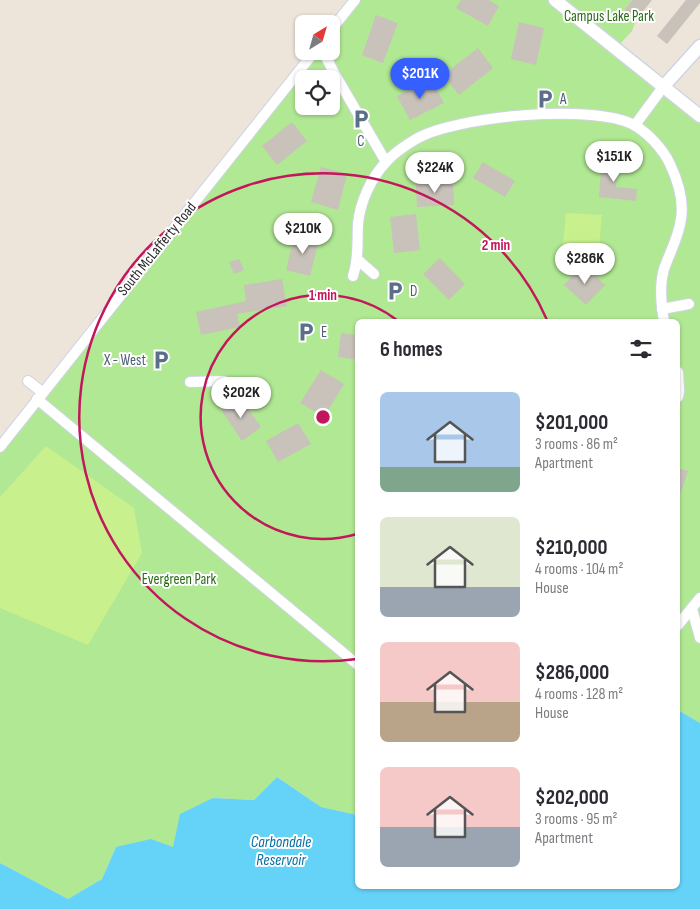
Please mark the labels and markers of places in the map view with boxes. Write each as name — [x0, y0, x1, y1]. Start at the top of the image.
pin: $201K — [385, 58, 455, 100]
parking icon: A — [534, 88, 556, 110]
place label: A — [559, 90, 567, 109]
parking icon: C — [350, 108, 372, 130]
place label: C — [357, 132, 365, 151]
pin: $151K — [579, 140, 649, 183]
pin: $224K — [400, 152, 470, 194]
pin: $210K — [268, 212, 338, 255]
pin: $286K — [550, 242, 620, 285]
parking icon: D — [384, 280, 406, 302]
place label: D — [410, 282, 417, 301]
parking icon: E — [295, 321, 317, 343]
place label: E — [321, 323, 327, 342]
parking icon: X - West — [150, 349, 172, 371]
place label: X - West — [103, 351, 146, 370]
pin: $202K — [206, 376, 276, 419]
centre of rings — [314, 408, 332, 426]

